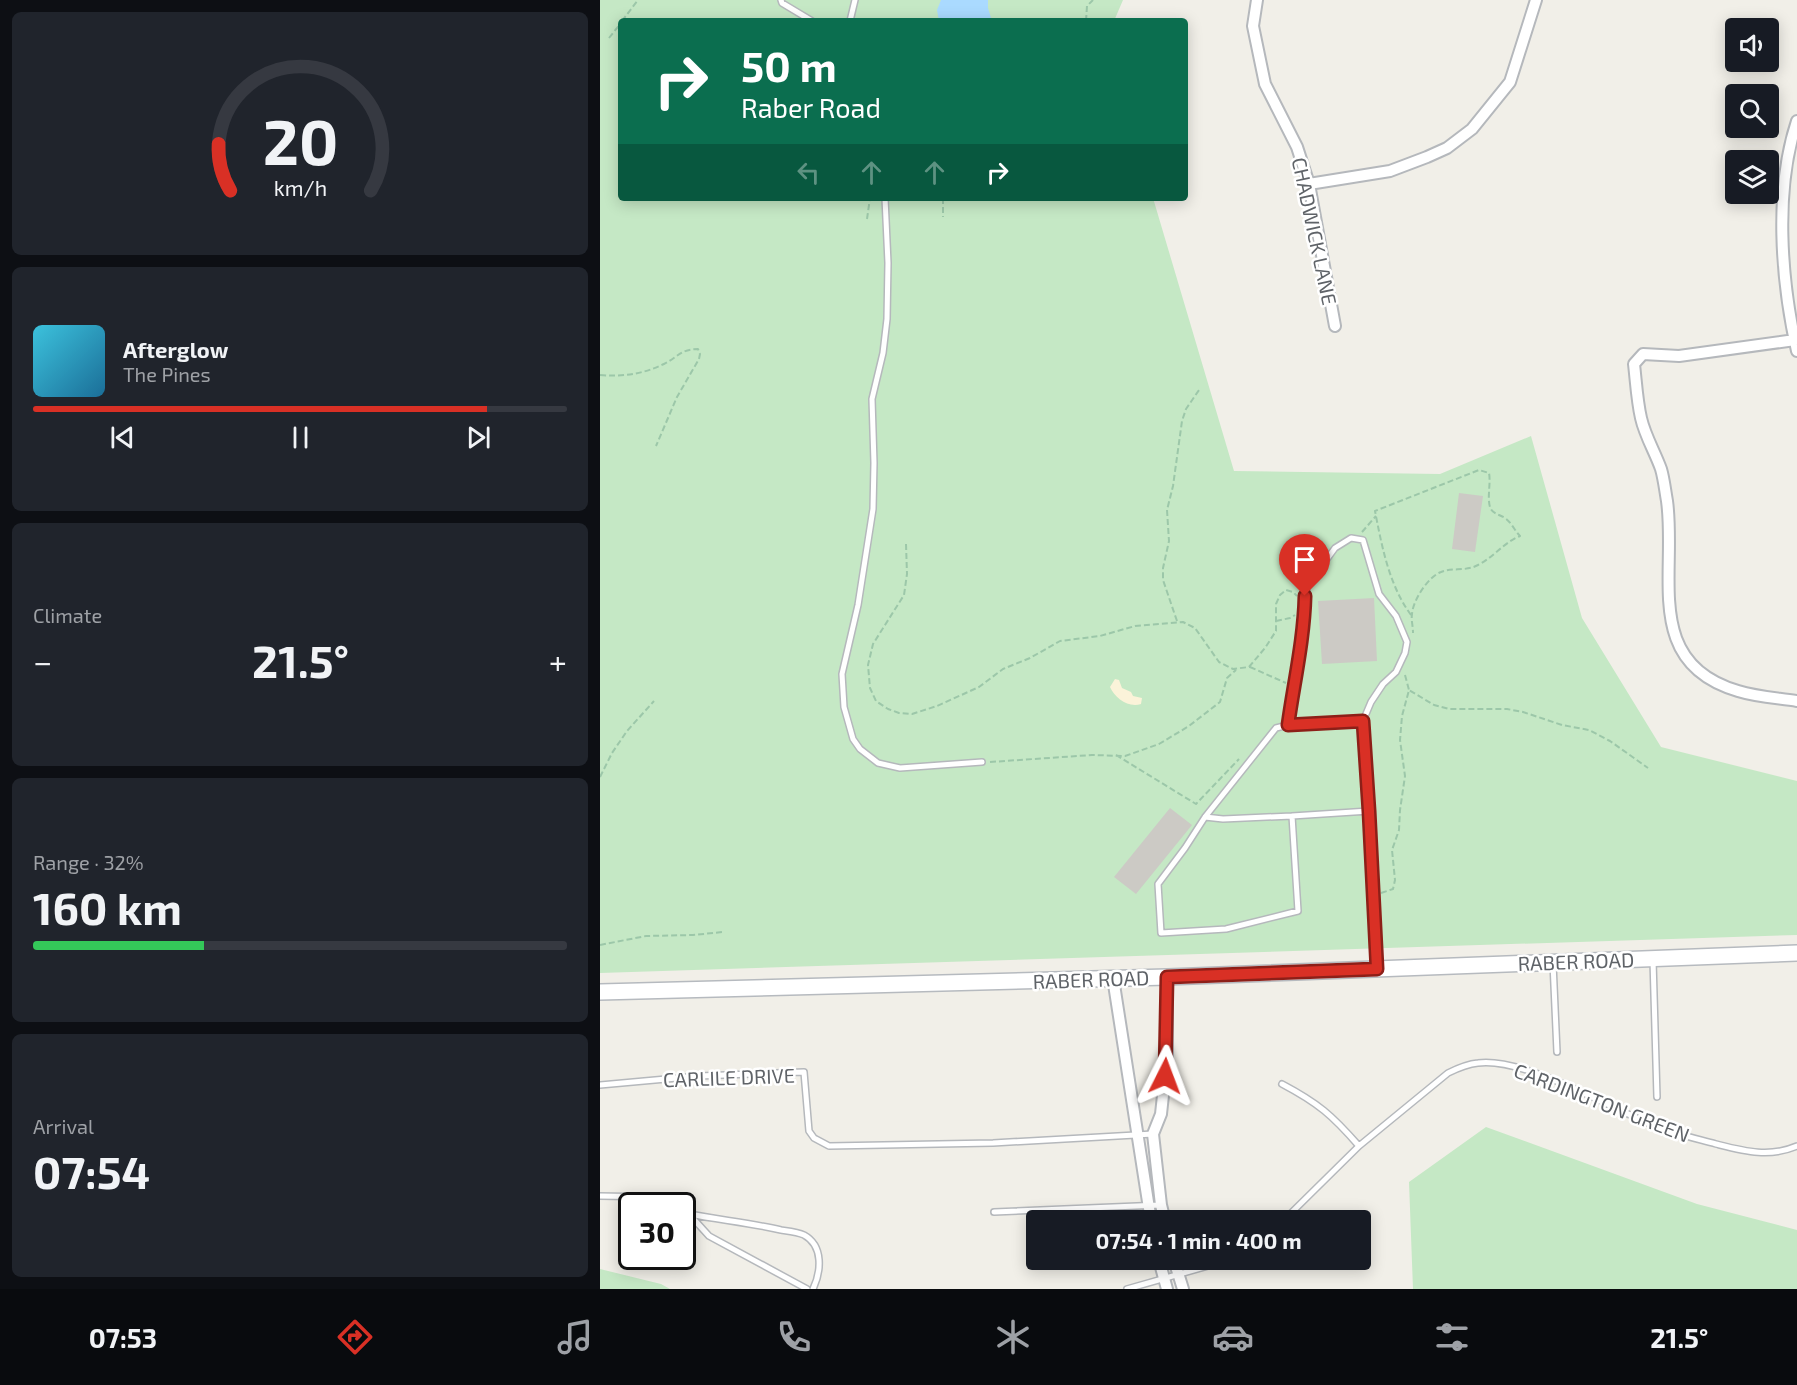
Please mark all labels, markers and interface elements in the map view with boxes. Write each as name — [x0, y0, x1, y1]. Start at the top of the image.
map controls — [1725, 18, 1779, 204]
button: sound — [1725, 18, 1779, 72]
text: 50 m — [741, 40, 837, 90]
icon: right — [642, 42, 720, 120]
button: search — [1725, 84, 1779, 138]
text: Raber Road — [741, 91, 881, 123]
text: 20 — [262, 103, 338, 178]
button: layers — [1725, 150, 1779, 204]
street label: CHADWICK LANE — [1288, 155, 1342, 307]
icon: left — [792, 156, 825, 189]
icon: ahead — [855, 156, 888, 189]
icon: ahead — [918, 156, 951, 189]
icon: right — [981, 156, 1014, 189]
text: km/h — [273, 175, 327, 200]
text: Afterglow — [123, 336, 228, 362]
text: The Pines — [123, 362, 211, 386]
icon: previous — [106, 421, 139, 454]
icon: pause — [284, 421, 317, 454]
icon: next — [462, 421, 495, 454]
pin — [1279, 534, 1330, 596]
icon: arrive — [1288, 543, 1321, 576]
text: Climate — [33, 603, 102, 627]
text: 21.5° — [252, 633, 349, 687]
text: − — [33, 641, 52, 681]
text: + — [549, 641, 567, 681]
text: Range · 32% — [33, 850, 144, 874]
text: 160 km — [33, 880, 182, 934]
street label: RABER ROAD — [1517, 947, 1635, 975]
street label: RABER ROAD — [1032, 965, 1150, 993]
position arrow — [1133, 1044, 1197, 1108]
street label: CARDINGTON GREEN — [1511, 1057, 1693, 1147]
street label: CARLILE DRIVE — [663, 1063, 795, 1091]
text: Arrival — [33, 1114, 94, 1138]
text: 07:54 — [33, 1144, 150, 1198]
speed limit sign: 30 — [618, 1192, 696, 1270]
text: 07:54 · 1 min · 400 m — [1095, 1227, 1302, 1253]
icon: directions — [334, 1316, 376, 1358]
icon: music — [554, 1316, 596, 1358]
icon: phone — [773, 1316, 815, 1358]
icon: climate — [992, 1316, 1034, 1358]
icon: car — [1212, 1316, 1254, 1358]
icon: filters — [1431, 1316, 1473, 1358]
text: 07:53 — [89, 1321, 157, 1353]
text: 21.5° — [1650, 1321, 1708, 1353]

